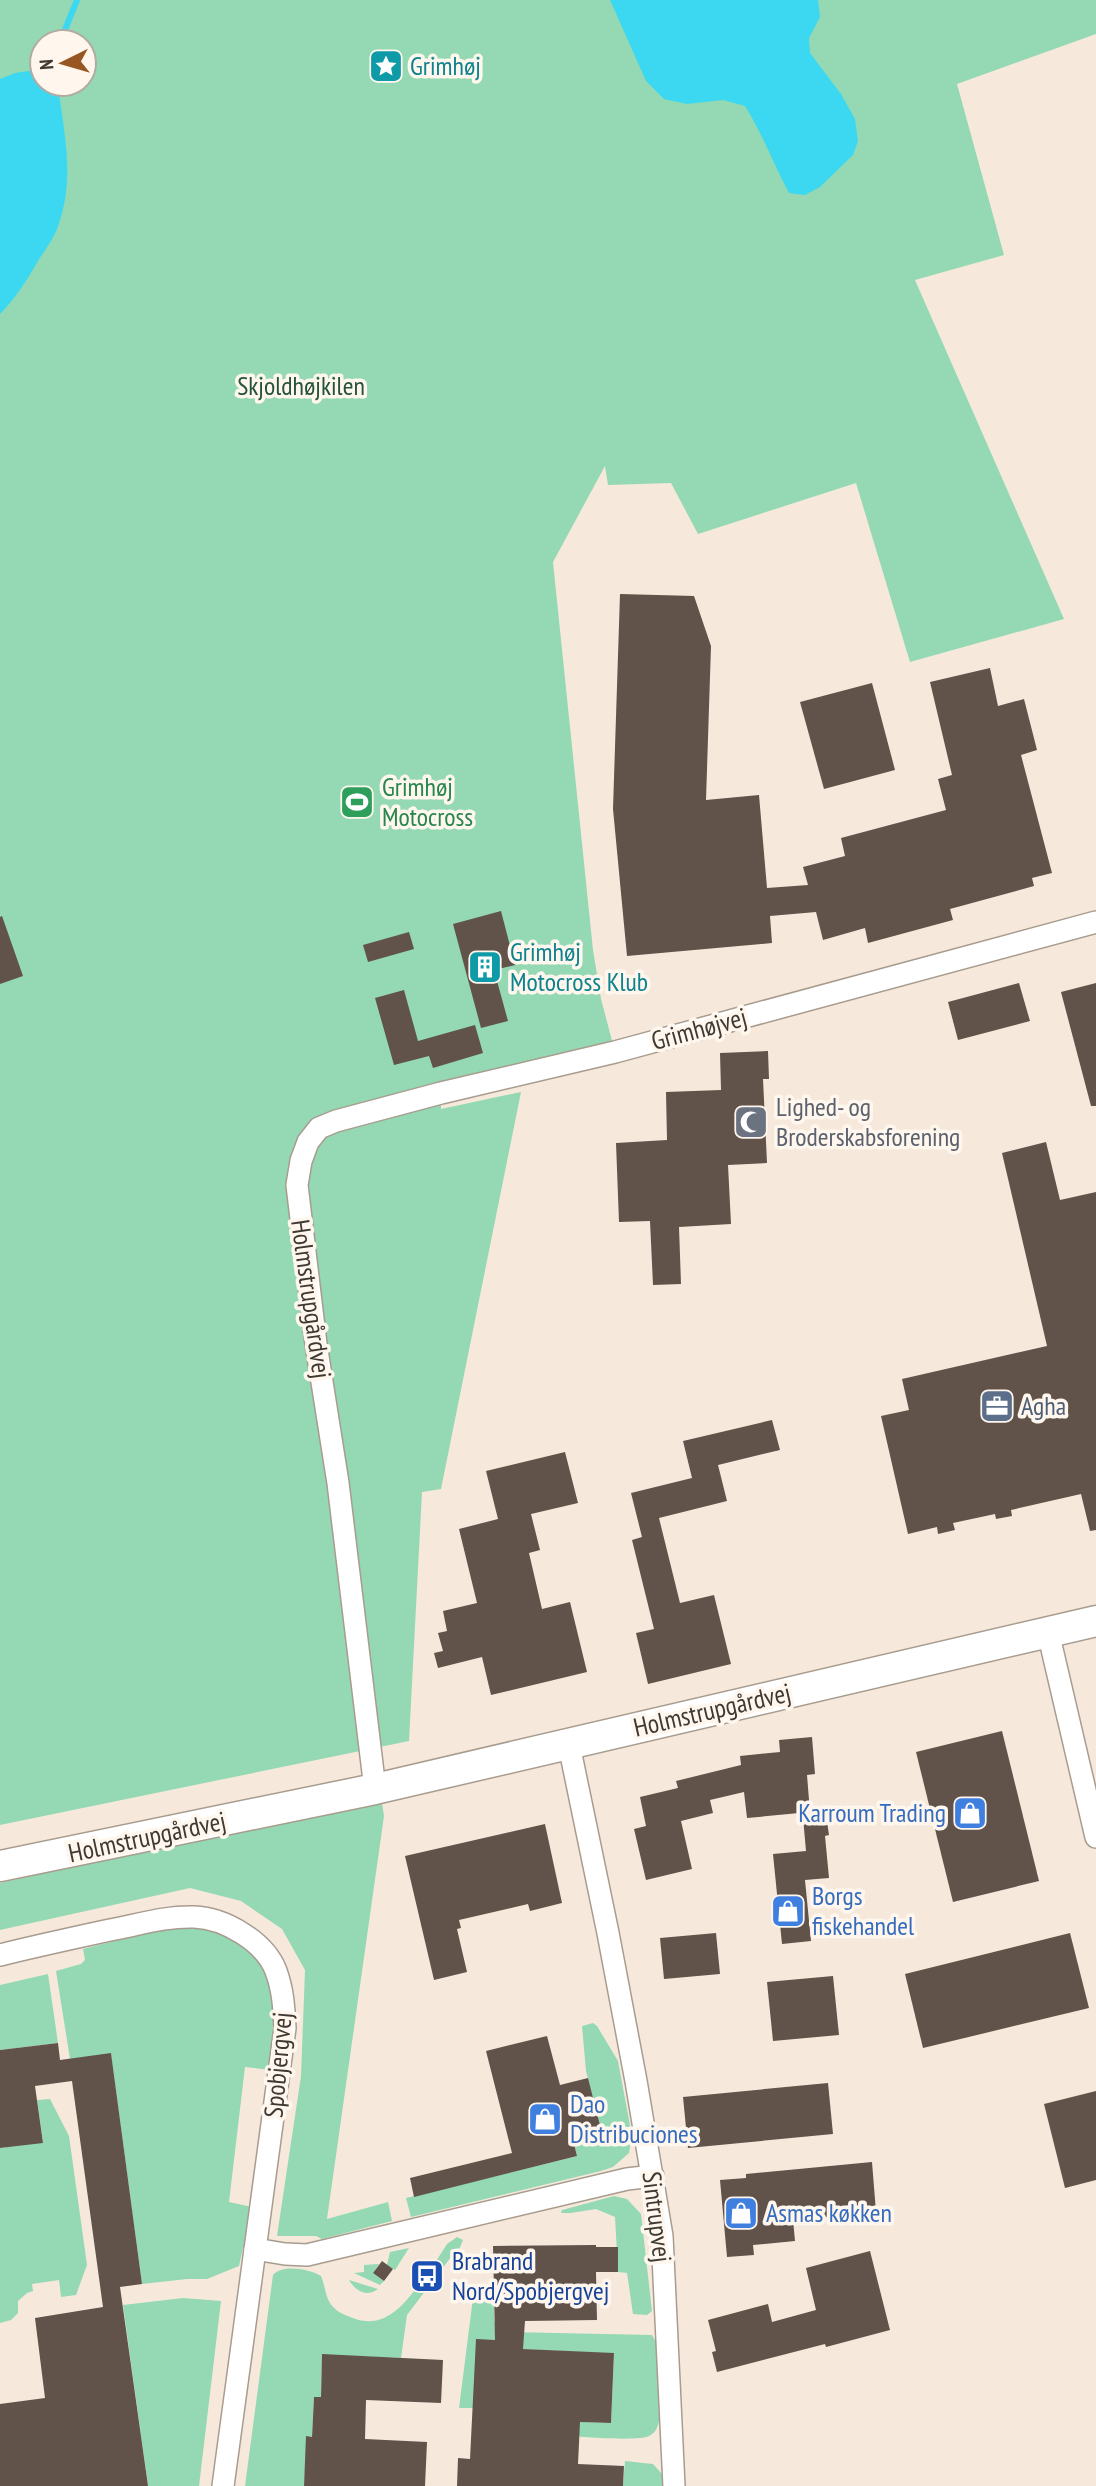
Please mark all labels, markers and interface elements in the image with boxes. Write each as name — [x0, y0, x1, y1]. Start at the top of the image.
north arrow — [28, 28, 98, 98]
place icon: Grimhøj — [367, 47, 405, 85]
place label: Grimhøj — [410, 49, 481, 82]
text: N — [34, 58, 58, 71]
park label: Skjoldhøjkilen — [237, 369, 365, 402]
place label: Grimhøj Motocross — [382, 770, 473, 833]
sports icon: Grimhøj Motocross — [338, 783, 376, 821]
place label: Grimhøj Motocross Klub — [510, 935, 648, 998]
building icon: Grimhøj Motocross Klub — [466, 948, 504, 986]
street label: Grimhøjvej — [648, 1000, 750, 1057]
place label: Lighed- og Broderskabsforening — [776, 1090, 960, 1153]
mosque icon: Lighed- og Broderskabsforening — [732, 1103, 770, 1141]
street label: Holmstrupgårdvej — [284, 1217, 339, 1381]
office icon: Agha — [978, 1387, 1016, 1425]
place label: Agha — [1021, 1389, 1066, 1422]
street label: Holmstrupgårdvej — [630, 1675, 794, 1744]
shop icon: Karroum Trading — [951, 1794, 989, 1832]
place label: Karroum Trading — [798, 1796, 946, 1829]
street label: Holmstrupgårdvej — [65, 1804, 229, 1869]
place label: Borgs fiskehandel — [812, 1879, 914, 1942]
shop icon: Borgs fiskehandel — [769, 1892, 807, 1930]
street label: Spobjergvej — [256, 2011, 299, 2119]
place label: Dao Distribuciones — [570, 2087, 698, 2150]
shop icon: Dao Distribuciones — [526, 2100, 564, 2138]
street label: Sintrupvej — [636, 2170, 679, 2264]
shop icon: Asmas køkken — [722, 2194, 760, 2232]
place label: Asmas køkken — [766, 2196, 892, 2229]
place label: Brabrand Nord/Spobjergvej — [452, 2244, 609, 2307]
bus stop icon: Brabrand Nord/Spobjergvej — [408, 2257, 446, 2295]

